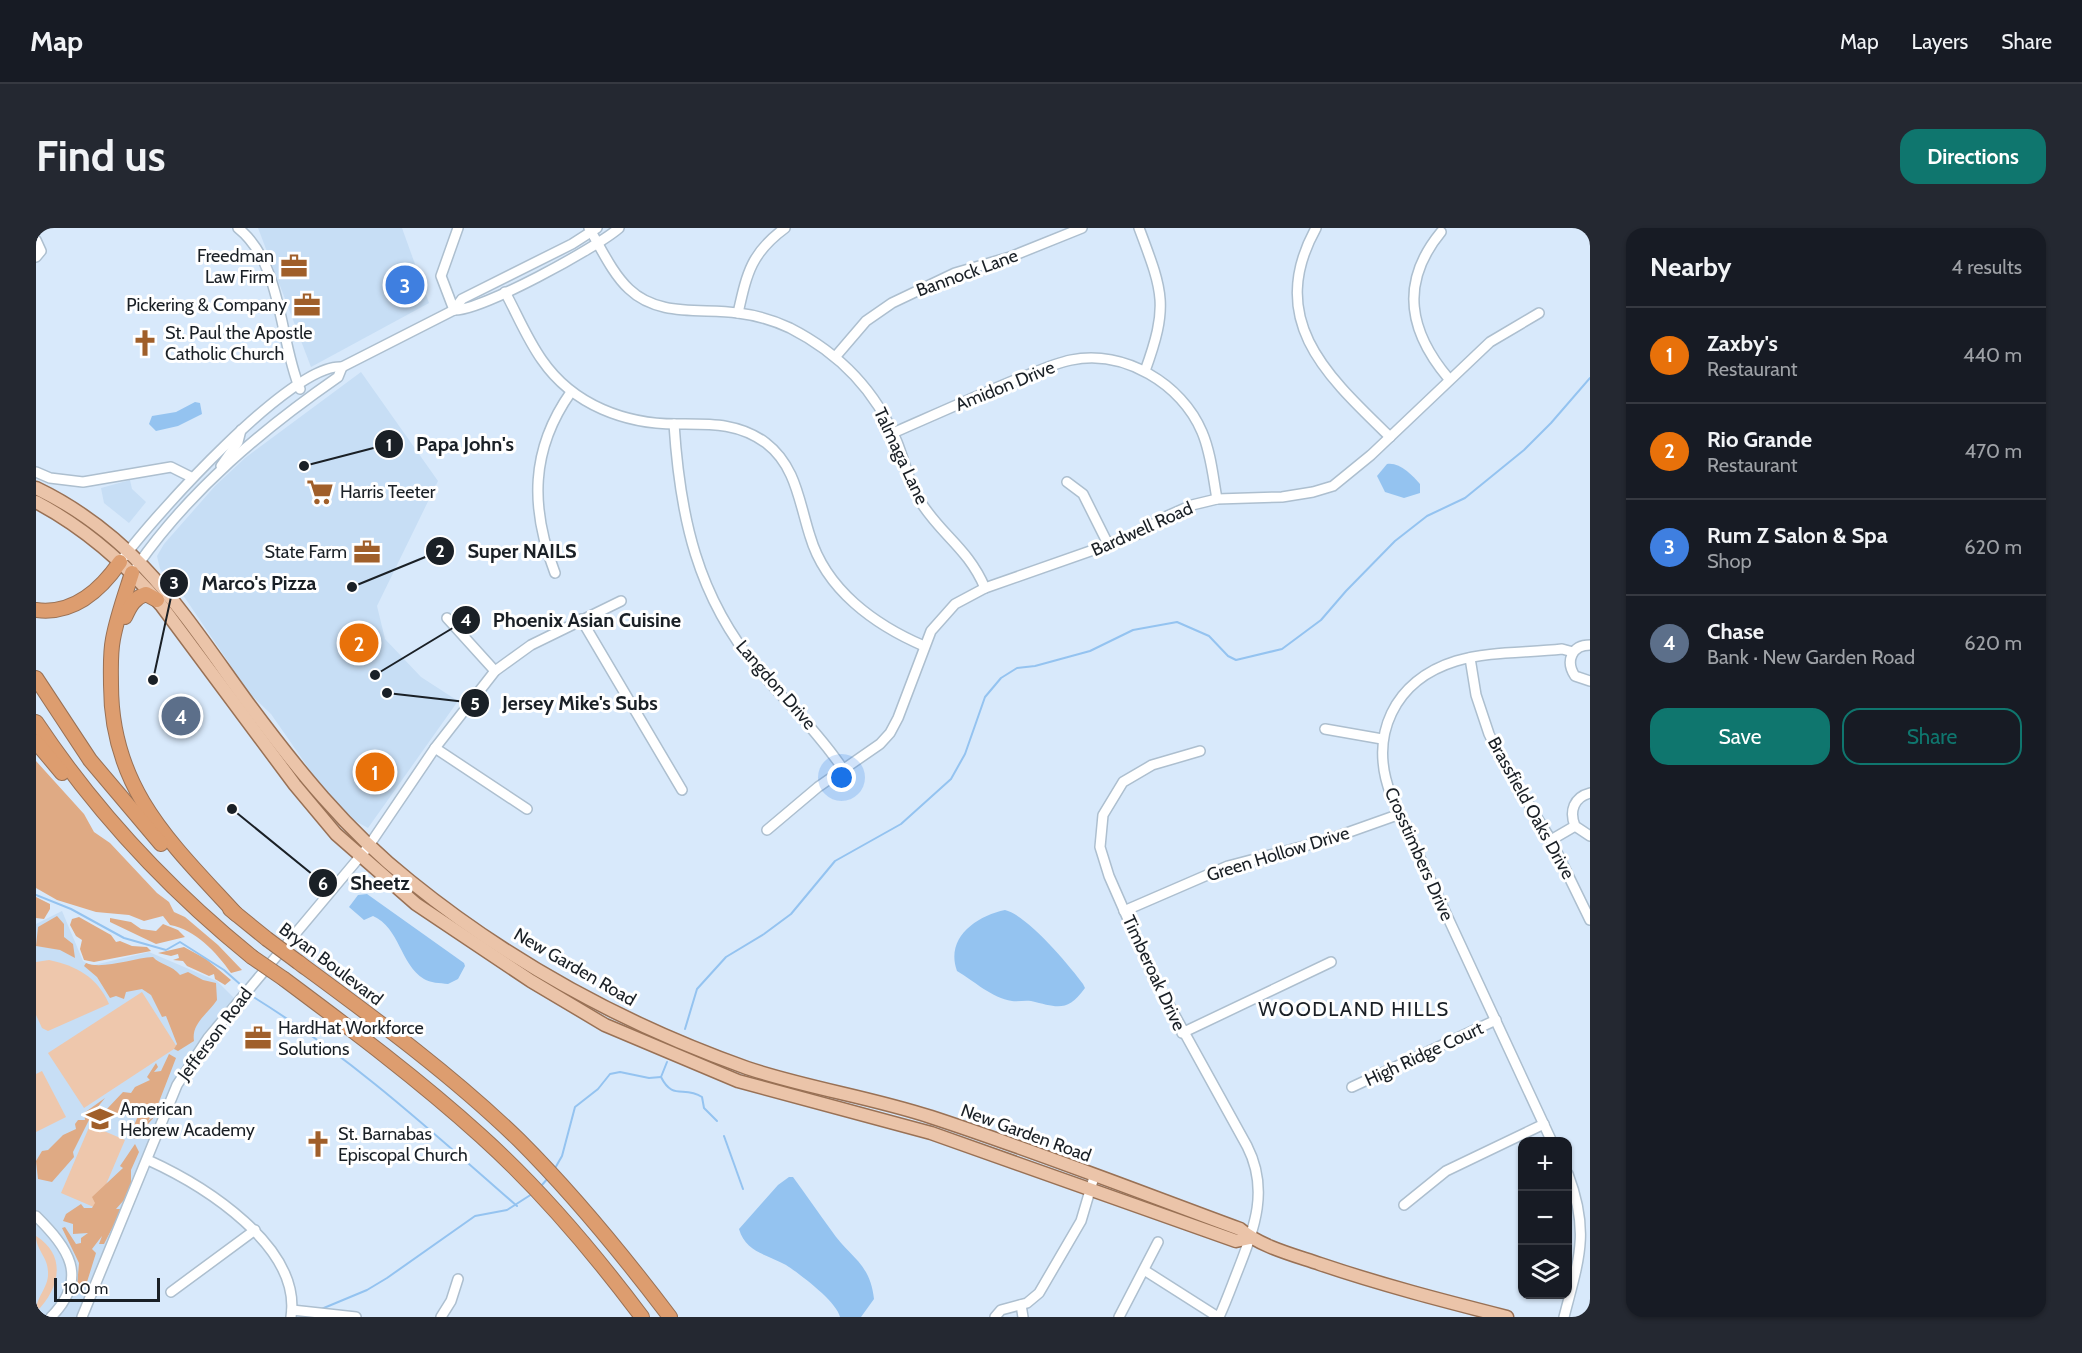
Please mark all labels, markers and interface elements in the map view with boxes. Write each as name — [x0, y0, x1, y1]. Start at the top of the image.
text: Map — [30, 24, 83, 58]
text: Map — [1840, 29, 1879, 54]
text: Layers — [1912, 29, 1968, 54]
text: Share — [2001, 29, 2052, 54]
button: Directions — [1900, 129, 2046, 184]
text: Find us — [36, 130, 165, 182]
street label: Bannock Lane — [913, 244, 1021, 302]
place label: Freedman Law Firm — [197, 245, 274, 288]
office icon: Freedman Law Firm — [279, 251, 309, 281]
text: Nearby — [1650, 251, 1731, 283]
text: 4 results — [1951, 255, 2022, 279]
pin: 3 — [386, 262, 424, 308]
office icon: Pickering & Company — [292, 290, 322, 320]
place label: Pickering & Company — [126, 294, 287, 316]
place label: St. Paul the Apostle Catholic Church — [165, 322, 313, 365]
church icon: St. Paul the Apostle Catholic Church — [130, 328, 160, 358]
text: Zaxby's — [1707, 330, 1778, 357]
text: 1 — [1666, 343, 1673, 367]
text: 440 m — [1963, 343, 2022, 367]
street label: Amidon Drive — [952, 356, 1058, 416]
text: Restaurant — [1707, 357, 1798, 381]
street label: Talmaga Lane — [869, 404, 933, 508]
callout: Papa John's — [374, 425, 526, 463]
text: Rio Grande — [1707, 426, 1812, 453]
text: Papa John's — [416, 432, 514, 456]
text: 1 — [386, 434, 392, 456]
text: 2 — [1664, 439, 1675, 463]
text: 470 m — [1965, 439, 2022, 463]
text: Restaurant — [1707, 453, 1798, 477]
supermarket icon: Harris Teeter — [305, 477, 335, 507]
place label: Harris Teeter — [340, 481, 436, 503]
street label: Bardwell Road — [1088, 497, 1196, 561]
text: Rum Z Salon & Spa — [1707, 522, 1888, 549]
callout: Super NAILS — [425, 532, 588, 570]
text: 3 — [1664, 535, 1675, 559]
text: 620 m — [1964, 535, 2022, 559]
office icon: State Farm — [352, 537, 382, 567]
text: Super NAILS — [467, 539, 577, 563]
text: 2 — [435, 540, 445, 562]
place label: State Farm — [264, 541, 347, 563]
text: Shop — [1707, 549, 1752, 573]
callout: Marco's Pizza — [159, 564, 328, 602]
text: Marco's Pizza — [202, 571, 316, 595]
text: 3 — [169, 572, 179, 594]
callout: Phoenix Asian Cuisine — [451, 601, 694, 639]
text: Phoenix Asian Cuisine — [493, 608, 681, 632]
text: 4 — [460, 609, 472, 631]
text: Chase — [1707, 618, 1764, 645]
pin: 2 — [340, 620, 378, 666]
text: 4 — [1663, 631, 1676, 655]
text: 620 m — [1964, 631, 2022, 655]
street label: Langdon Drive — [731, 636, 821, 734]
text: Bank · New Garden Road — [1707, 645, 1915, 669]
callout: Jersey Mike's Subs — [460, 684, 670, 722]
text: Jersey Mike's Subs — [501, 691, 658, 715]
text: 5 — [470, 693, 480, 715]
pin: 4 — [162, 694, 200, 738]
button: Save — [1650, 708, 1830, 765]
button: Share — [1842, 708, 2022, 765]
street label: Brassfield Oaks Drive — [1483, 733, 1579, 883]
pin: 1 — [356, 750, 394, 794]
your location — [827, 763, 856, 792]
street label: Crosstimbers Drive — [1380, 784, 1458, 924]
street label: Green Hollow Drive — [1204, 822, 1352, 886]
callout: Sheetz — [308, 864, 421, 902]
text: Sheetz — [350, 871, 410, 895]
text: 6 — [318, 873, 328, 895]
street label: Timberoak Drive — [1118, 912, 1190, 1034]
street label: Bryan Boulevard — [275, 918, 387, 1010]
street label: New Garden Road — [510, 923, 640, 1011]
street label: Jefferson Road — [172, 983, 257, 1086]
district label: WOODLAND HILLS — [1258, 997, 1450, 1021]
place label: HardHat Workforce Solutions — [278, 1017, 424, 1060]
street label: High Ridge Court — [1361, 1017, 1487, 1091]
office icon: HardHat Workforce Solutions — [243, 1023, 273, 1053]
place label: American Hebrew Academy — [120, 1098, 255, 1141]
street label: New Garden Road — [958, 1099, 1094, 1167]
school or university icon: American Hebrew Academy — [85, 1104, 115, 1134]
place label: St. Barnabas Episcopal Church — [338, 1123, 468, 1166]
church icon: St. Barnabas Episcopal Church — [303, 1129, 333, 1159]
map controls — [1518, 1137, 1572, 1299]
button: + — [1518, 1137, 1572, 1191]
button: − — [1518, 1191, 1572, 1245]
button: layers — [1518, 1245, 1572, 1299]
scale bar — [54, 1275, 160, 1302]
text: 100 m — [63, 1279, 108, 1298]

